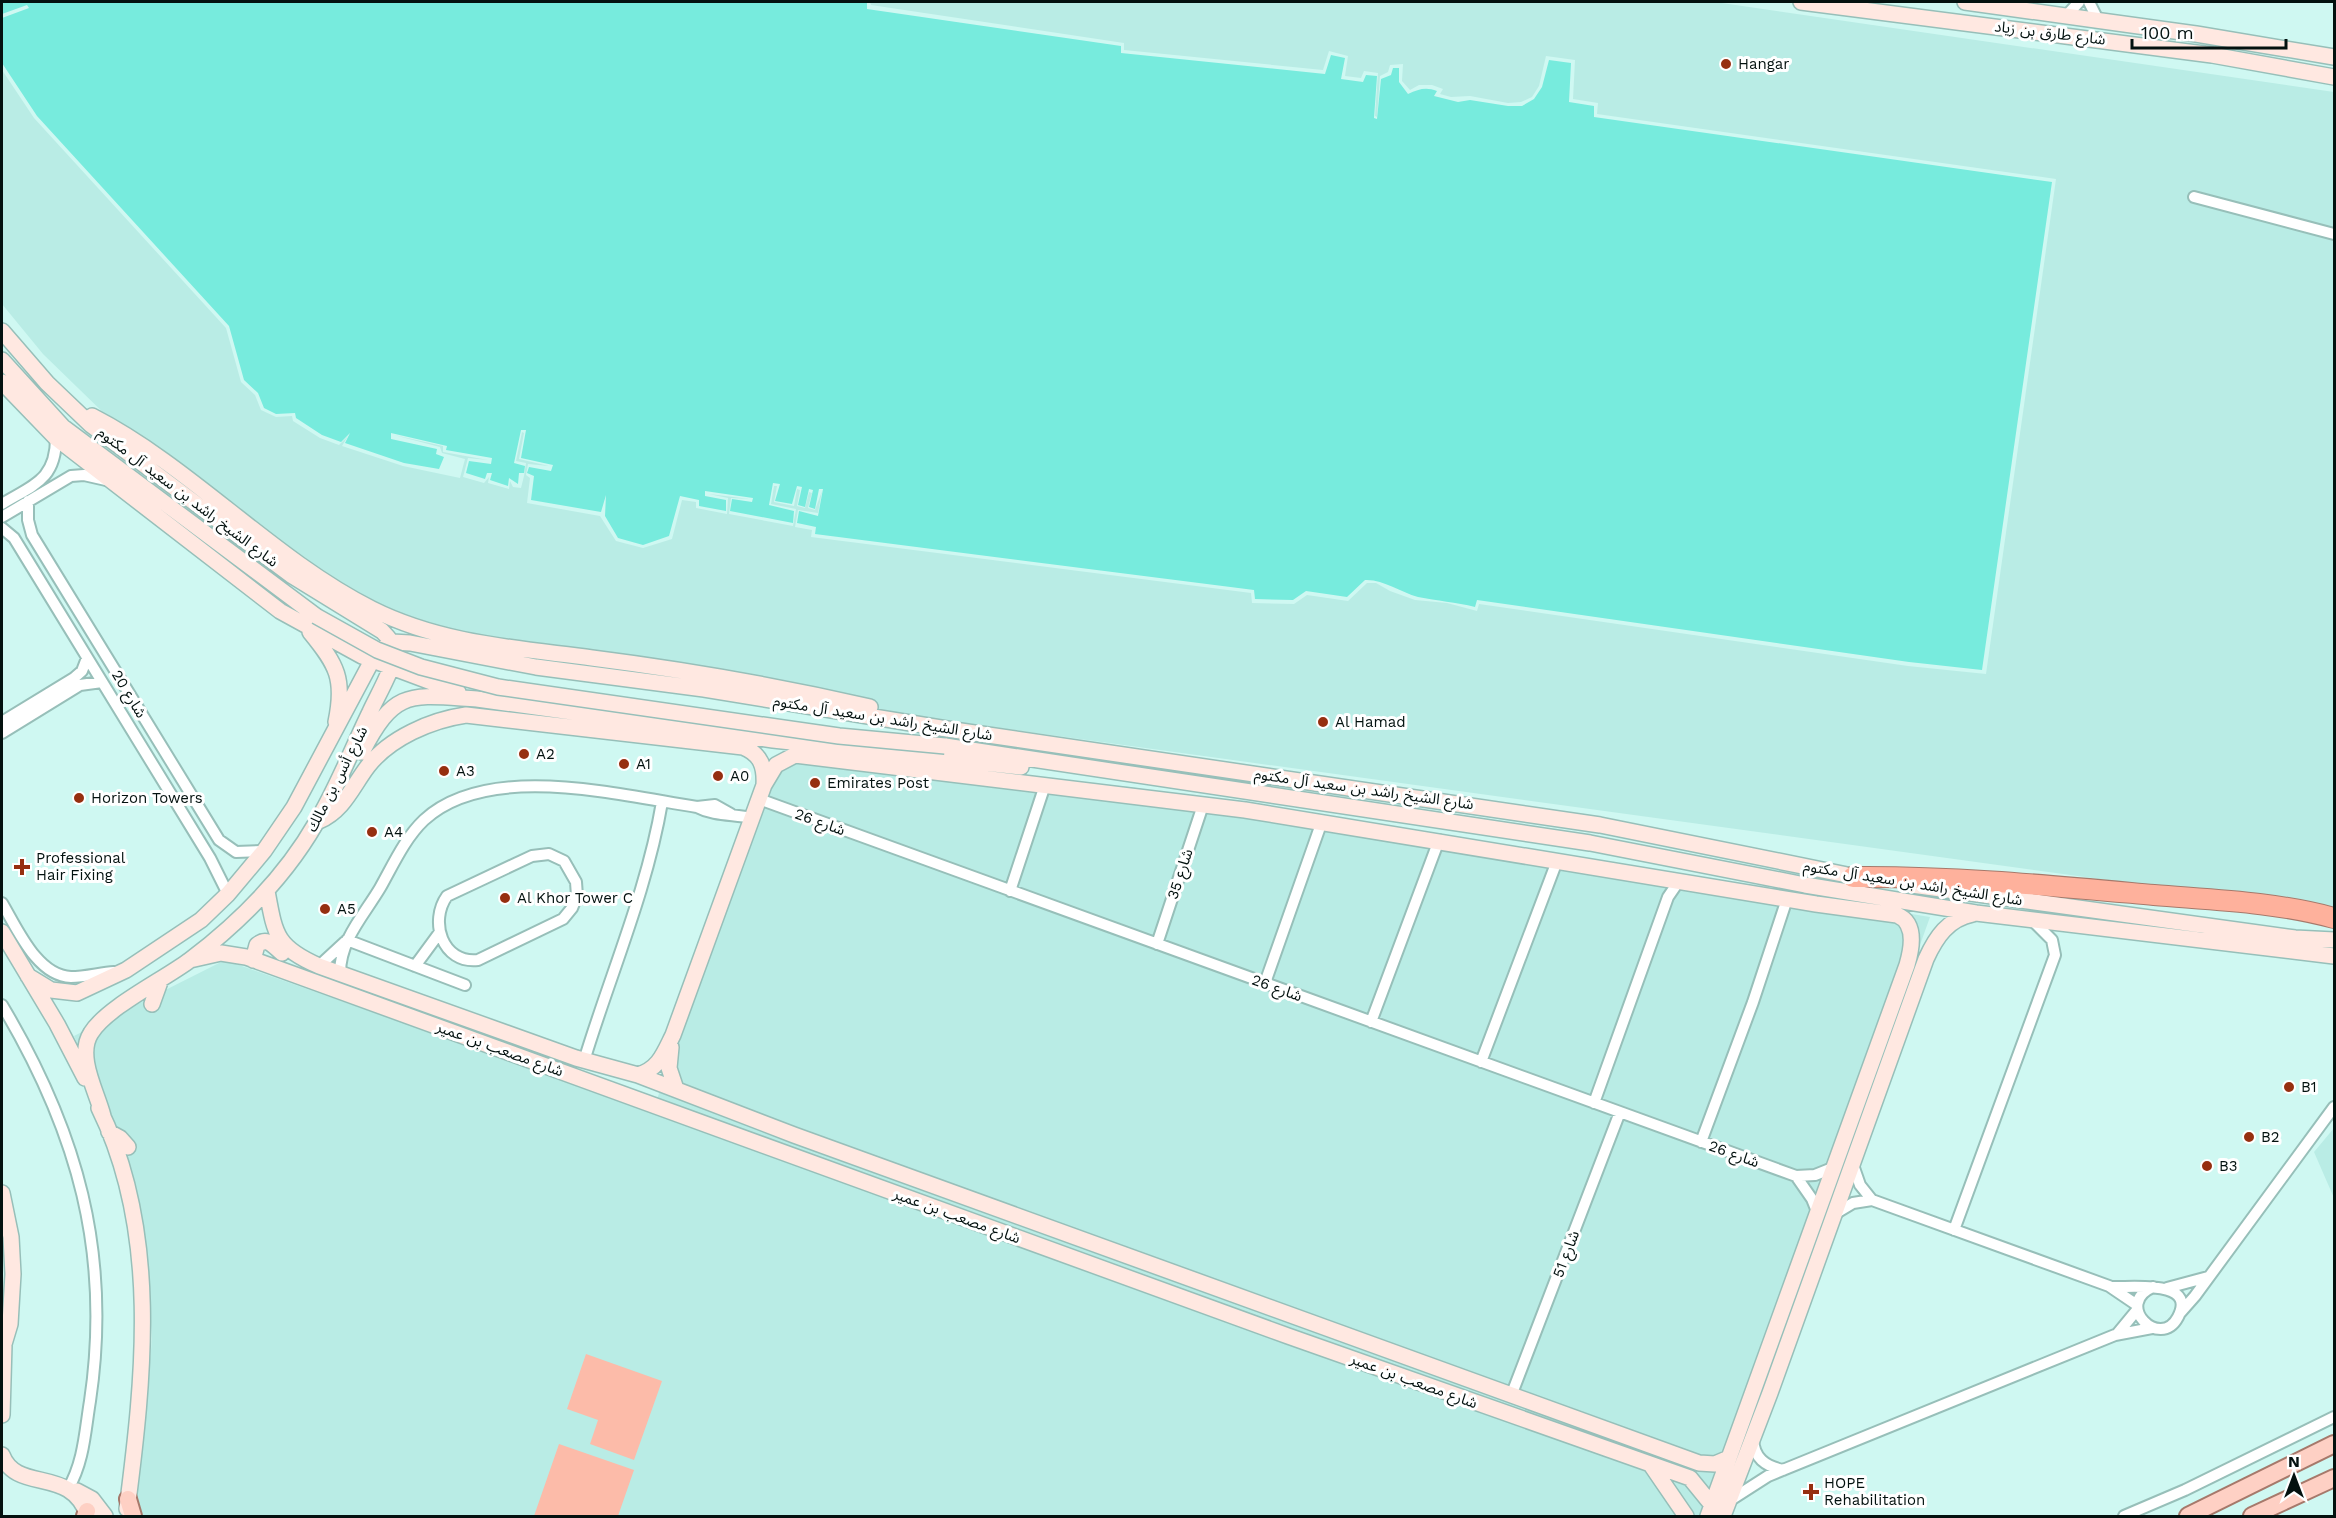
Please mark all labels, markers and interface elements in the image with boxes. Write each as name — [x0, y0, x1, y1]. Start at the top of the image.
scale bar — [2132, 12, 2286, 50]
street label: شارع طارق بن زياد — [1993, 17, 2107, 52]
text: 100 m — [2141, 22, 2194, 43]
place label: Hangar — [1738, 55, 1789, 73]
marker: Hangar — [1719, 57, 1733, 71]
street label: شارع الشيخ راشد بن سعيد آل مكتوم — [92, 423, 282, 573]
street label: شارع 20 — [105, 667, 150, 723]
street label: شارع الشيخ راشد بن سعيد آل مكتوم — [772, 692, 994, 747]
place label: Al Hamad — [1335, 713, 1406, 731]
marker: Al Hamad — [1316, 715, 1330, 729]
street label: شارع أنس بن مالك — [303, 723, 374, 836]
place label: A2 — [536, 745, 555, 763]
marker: A2 — [517, 747, 531, 761]
place label: A1 — [636, 755, 651, 773]
marker: A1 — [617, 757, 631, 771]
place label: A3 — [456, 762, 475, 780]
marker: A3 — [437, 764, 451, 778]
street label: شارع الشيخ راشد بن سعيد آل مكتوم — [1253, 765, 1475, 816]
place label: A0 — [730, 767, 749, 785]
marker: A0 — [711, 769, 725, 783]
place label: Emirates Post — [827, 774, 930, 792]
marker: Emirates Post — [808, 776, 822, 790]
place label: Horizon Towers — [91, 789, 203, 807]
marker: Horizon Towers — [72, 791, 86, 805]
street label: شارع 26 — [791, 805, 848, 842]
place label: A4 — [384, 823, 403, 841]
marker: A4 — [365, 825, 379, 839]
street label: شارع 35 — [1163, 846, 1199, 902]
place label: Professional Hair Fixing — [36, 849, 126, 884]
street label: شارع الشيخ راشد بن سعيد آل مكتوم — [1802, 857, 2024, 912]
marker: Professional Hair Fixing — [13, 858, 31, 876]
place label: Al Khor Tower C — [517, 889, 633, 907]
marker: Al Khor Tower C — [498, 891, 512, 905]
place label: A5 — [337, 900, 356, 918]
marker: A5 — [318, 902, 332, 916]
street label: شارع 26 — [1248, 971, 1305, 1008]
street label: شارع مصعب بن عمير — [432, 1017, 566, 1083]
place label: B1 — [2301, 1078, 2317, 1096]
marker: B1 — [2282, 1080, 2296, 1094]
place label: B2 — [2261, 1128, 2280, 1146]
marker: B2 — [2242, 1130, 2256, 1144]
street label: شارع 26 — [1705, 1137, 1762, 1174]
place label: B3 — [2219, 1157, 2238, 1175]
marker: B3 — [2200, 1159, 2214, 1173]
street label: شارع مصعب بن عمير — [889, 1184, 1023, 1250]
street label: شارع 51 — [1549, 1228, 1586, 1281]
street label: شارع مصعب بن عمير — [1346, 1349, 1480, 1415]
north arrow — [2264, 1446, 2324, 1506]
text: N — [2288, 1452, 2300, 1471]
place label: HOPE Rehabilitation — [1824, 1474, 1925, 1509]
marker: HOPE Rehabilitation — [1802, 1483, 1820, 1501]

